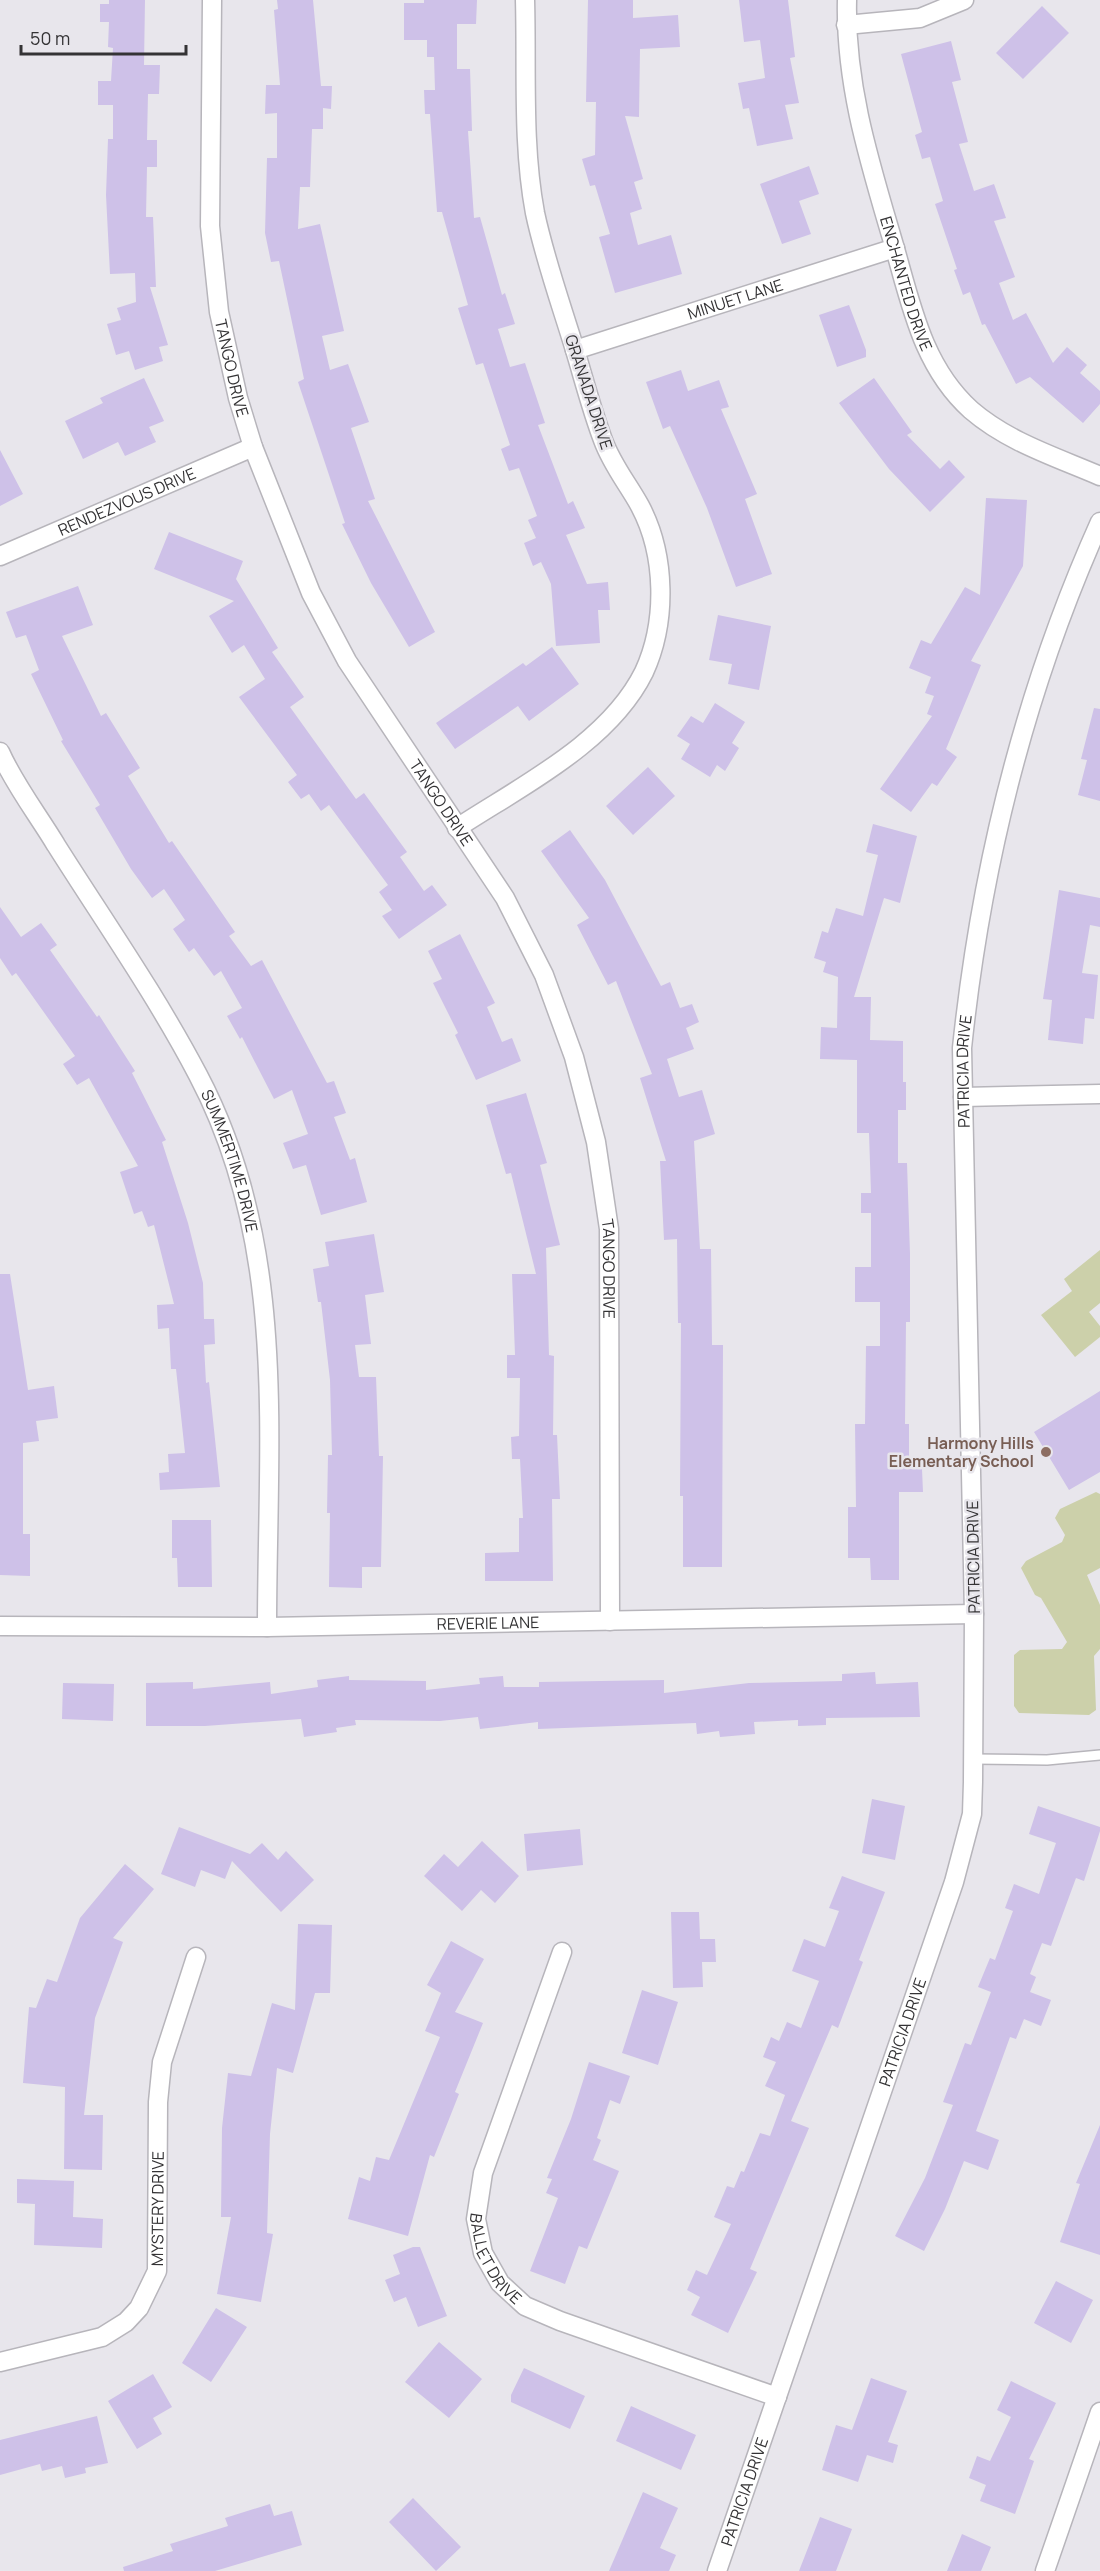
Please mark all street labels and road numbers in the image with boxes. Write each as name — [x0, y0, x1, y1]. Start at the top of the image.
street label: ENCHANTED DRIVE — [875, 214, 938, 354]
street label: MINUET LANE — [684, 273, 786, 325]
street label: TANGO DRIVE — [210, 317, 254, 420]
street label: GRANADA DRIVE — [560, 332, 618, 452]
street label: RENDEZVOUS DRIVE — [54, 462, 199, 541]
street label: TANGO DRIVE — [405, 755, 478, 850]
street label: PATRICIA DRIVE — [951, 1013, 977, 1128]
street label: SUMMERTIME DRIVE — [196, 1086, 263, 1234]
street label: TANGO DRIVE — [597, 1218, 620, 1319]
street label: PATRICIA DRIVE — [961, 1500, 985, 1614]
street label: REVERIE LANE — [436, 1611, 539, 1635]
street label: PATRICIA DRIVE — [874, 1975, 931, 2089]
street label: MYSTERY DRIVE — [146, 2151, 169, 2266]
street label: BALLET DRIVE — [464, 2212, 527, 2309]
street label: PATRICIA DRIVE — [715, 2434, 773, 2549]

